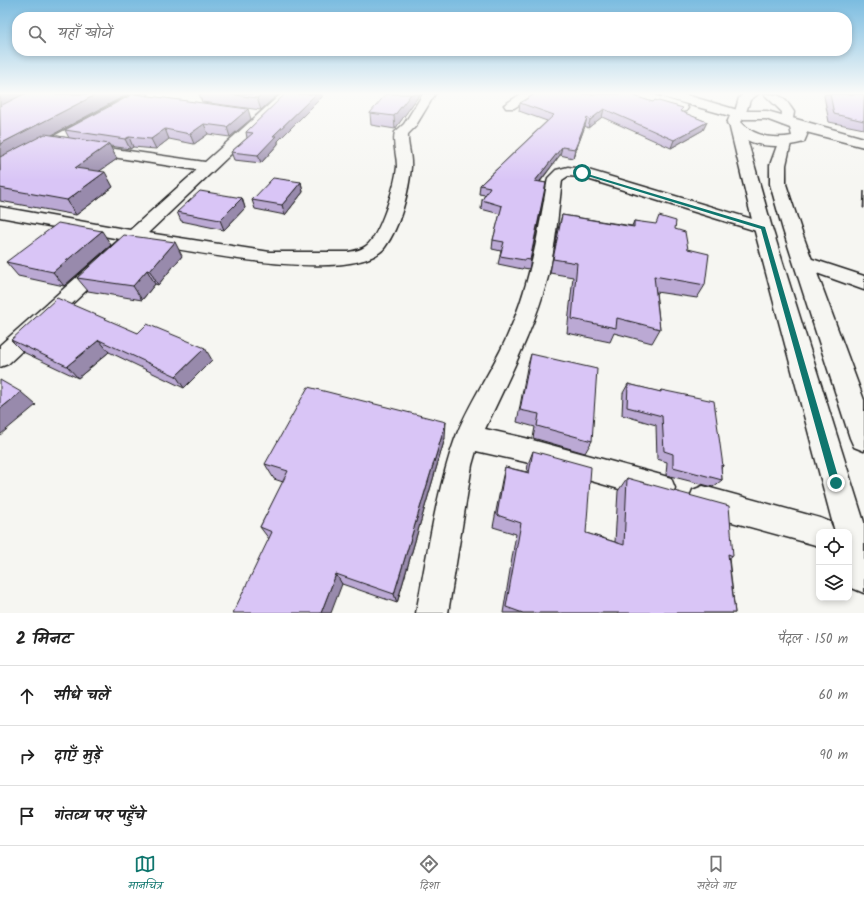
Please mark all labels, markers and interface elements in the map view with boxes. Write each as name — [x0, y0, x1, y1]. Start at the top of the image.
search box — [12, 12, 852, 56]
text: यहाँ खोजें — [58, 22, 112, 46]
icon: search — [26, 23, 48, 45]
route start — [573, 164, 591, 182]
route end — [827, 474, 845, 492]
map controls — [816, 529, 852, 601]
button: locate — [816, 529, 852, 565]
button: layers — [816, 565, 852, 601]
text: 2 मिनट — [16, 626, 71, 653]
text: पैदल · 150 m — [778, 629, 848, 650]
text: सीधे चलें — [54, 684, 109, 708]
icon: ahead — [16, 685, 38, 707]
text: 60 m — [819, 685, 848, 706]
text: दाएँ मुड़ें — [54, 744, 101, 768]
icon: right — [16, 745, 38, 767]
text: 90 m — [820, 745, 848, 766]
text: गंतव्य पर पहुँचे — [54, 804, 145, 828]
icon: arrive — [16, 805, 38, 827]
tab: मानचित्र — [128, 853, 162, 895]
tab: दिशा — [418, 853, 440, 895]
tab: सहेजे गए — [697, 853, 736, 895]

